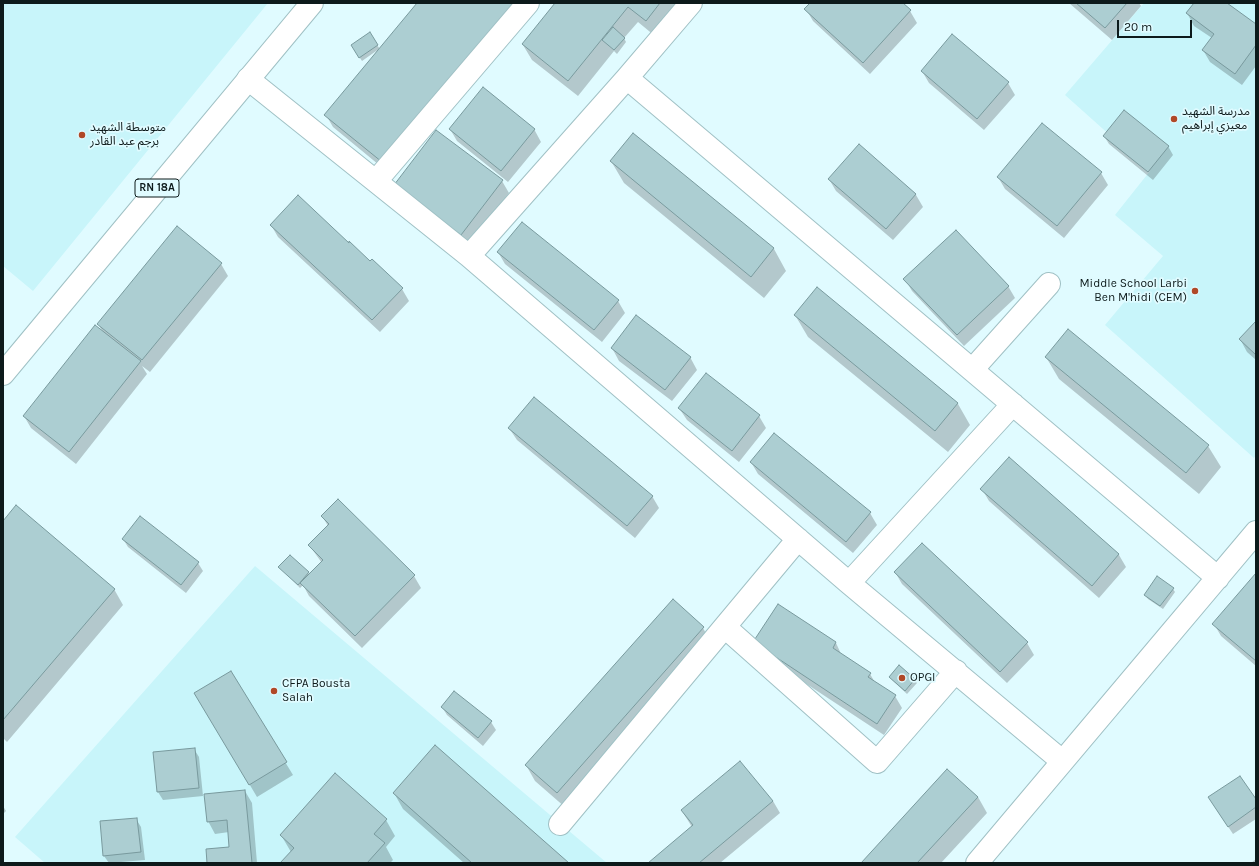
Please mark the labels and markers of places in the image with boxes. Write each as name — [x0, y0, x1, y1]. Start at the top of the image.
place label: مدرسة الشهيد معيزي إبراهيم — [1182, 105, 1250, 133]
marker: مدرسة الشهيد معيزي إبراهيم — [1169, 114, 1179, 124]
place label: متوسطة الشهيد برجم عبد القادر — [90, 121, 166, 149]
marker: متوسطة الشهيد برجم عبد القادر — [77, 130, 87, 140]
place label: Middle School Larbi Ben M'hidi (CEM) — [1079, 277, 1187, 305]
marker: Middle School Larbi Ben M'hidi (CEM) — [1190, 286, 1200, 296]
place label: OPGI — [910, 671, 935, 685]
marker: OPGI — [897, 673, 907, 683]
place label: CFPA Bousta Salah — [282, 677, 350, 705]
marker: CFPA Bousta Salah — [269, 686, 279, 696]

